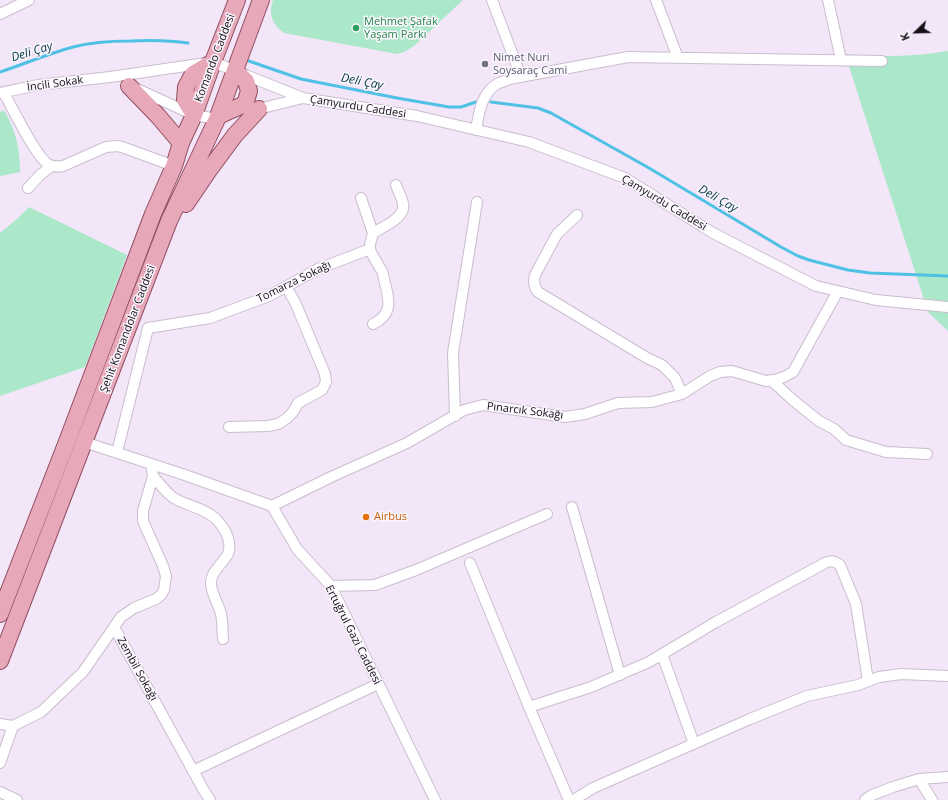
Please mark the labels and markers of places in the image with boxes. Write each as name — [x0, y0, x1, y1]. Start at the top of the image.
place label: Mehmet Şafak Yaşam Parkı — [364, 15, 438, 41]
marker: Mehmet Şafak Yaşam Parkı — [351, 23, 361, 33]
place label: Nimet Nuri Soysaraç Cami — [493, 51, 567, 77]
marker: Nimet Nuri Soysaraç Cami — [480, 59, 490, 69]
place label: Airbus — [374, 510, 407, 524]
marker: Airbus — [361, 512, 371, 522]

